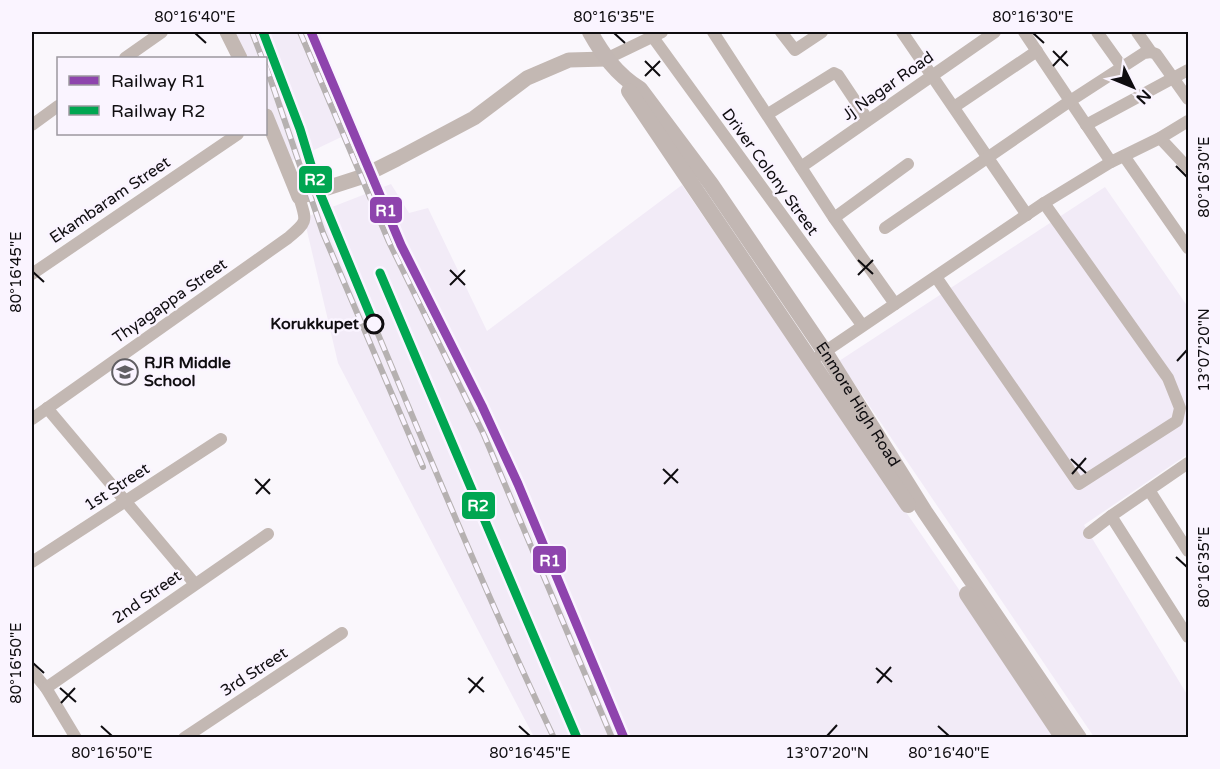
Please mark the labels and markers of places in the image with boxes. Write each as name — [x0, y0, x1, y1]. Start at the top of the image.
place label: Korukkupet — [270, 314, 360, 334]
marker: Korukkupet — [364, 314, 384, 334]
place label: RJR Middle School — [144, 353, 231, 391]
school or university icon: RJR Middle School — [110, 357, 140, 387]

